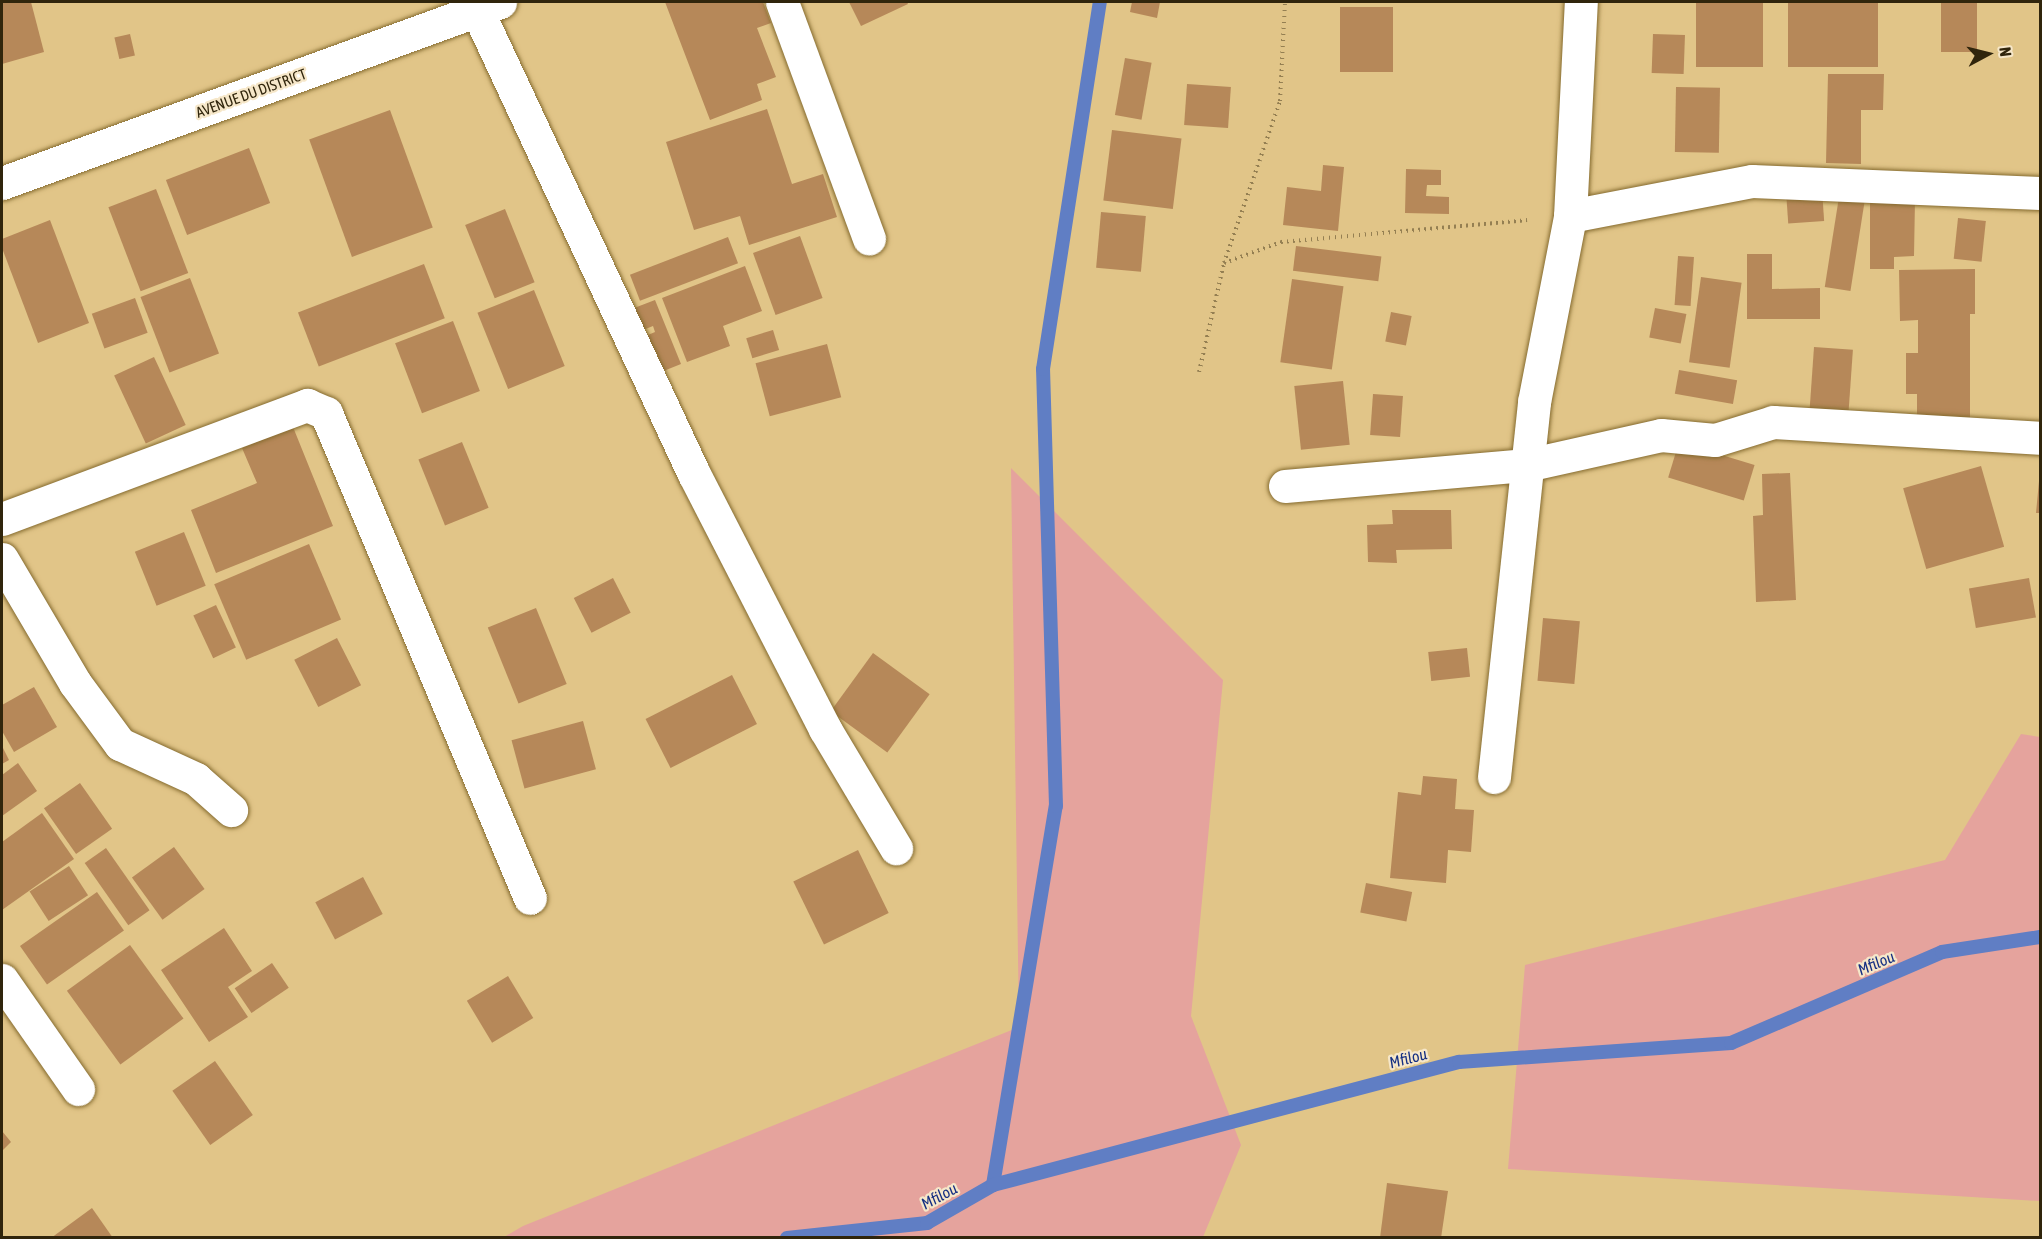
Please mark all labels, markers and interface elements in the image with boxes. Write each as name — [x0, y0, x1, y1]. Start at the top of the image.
north arrow — [1958, 24, 2018, 84]
text: N — [1996, 46, 2015, 58]
street label: AVENUE DU DISTRICT — [193, 65, 309, 121]
water label: Mfilou — [1855, 947, 1897, 979]
water label: Mfilou — [1387, 1044, 1429, 1072]
water label: Mfilou — [918, 1179, 960, 1213]

